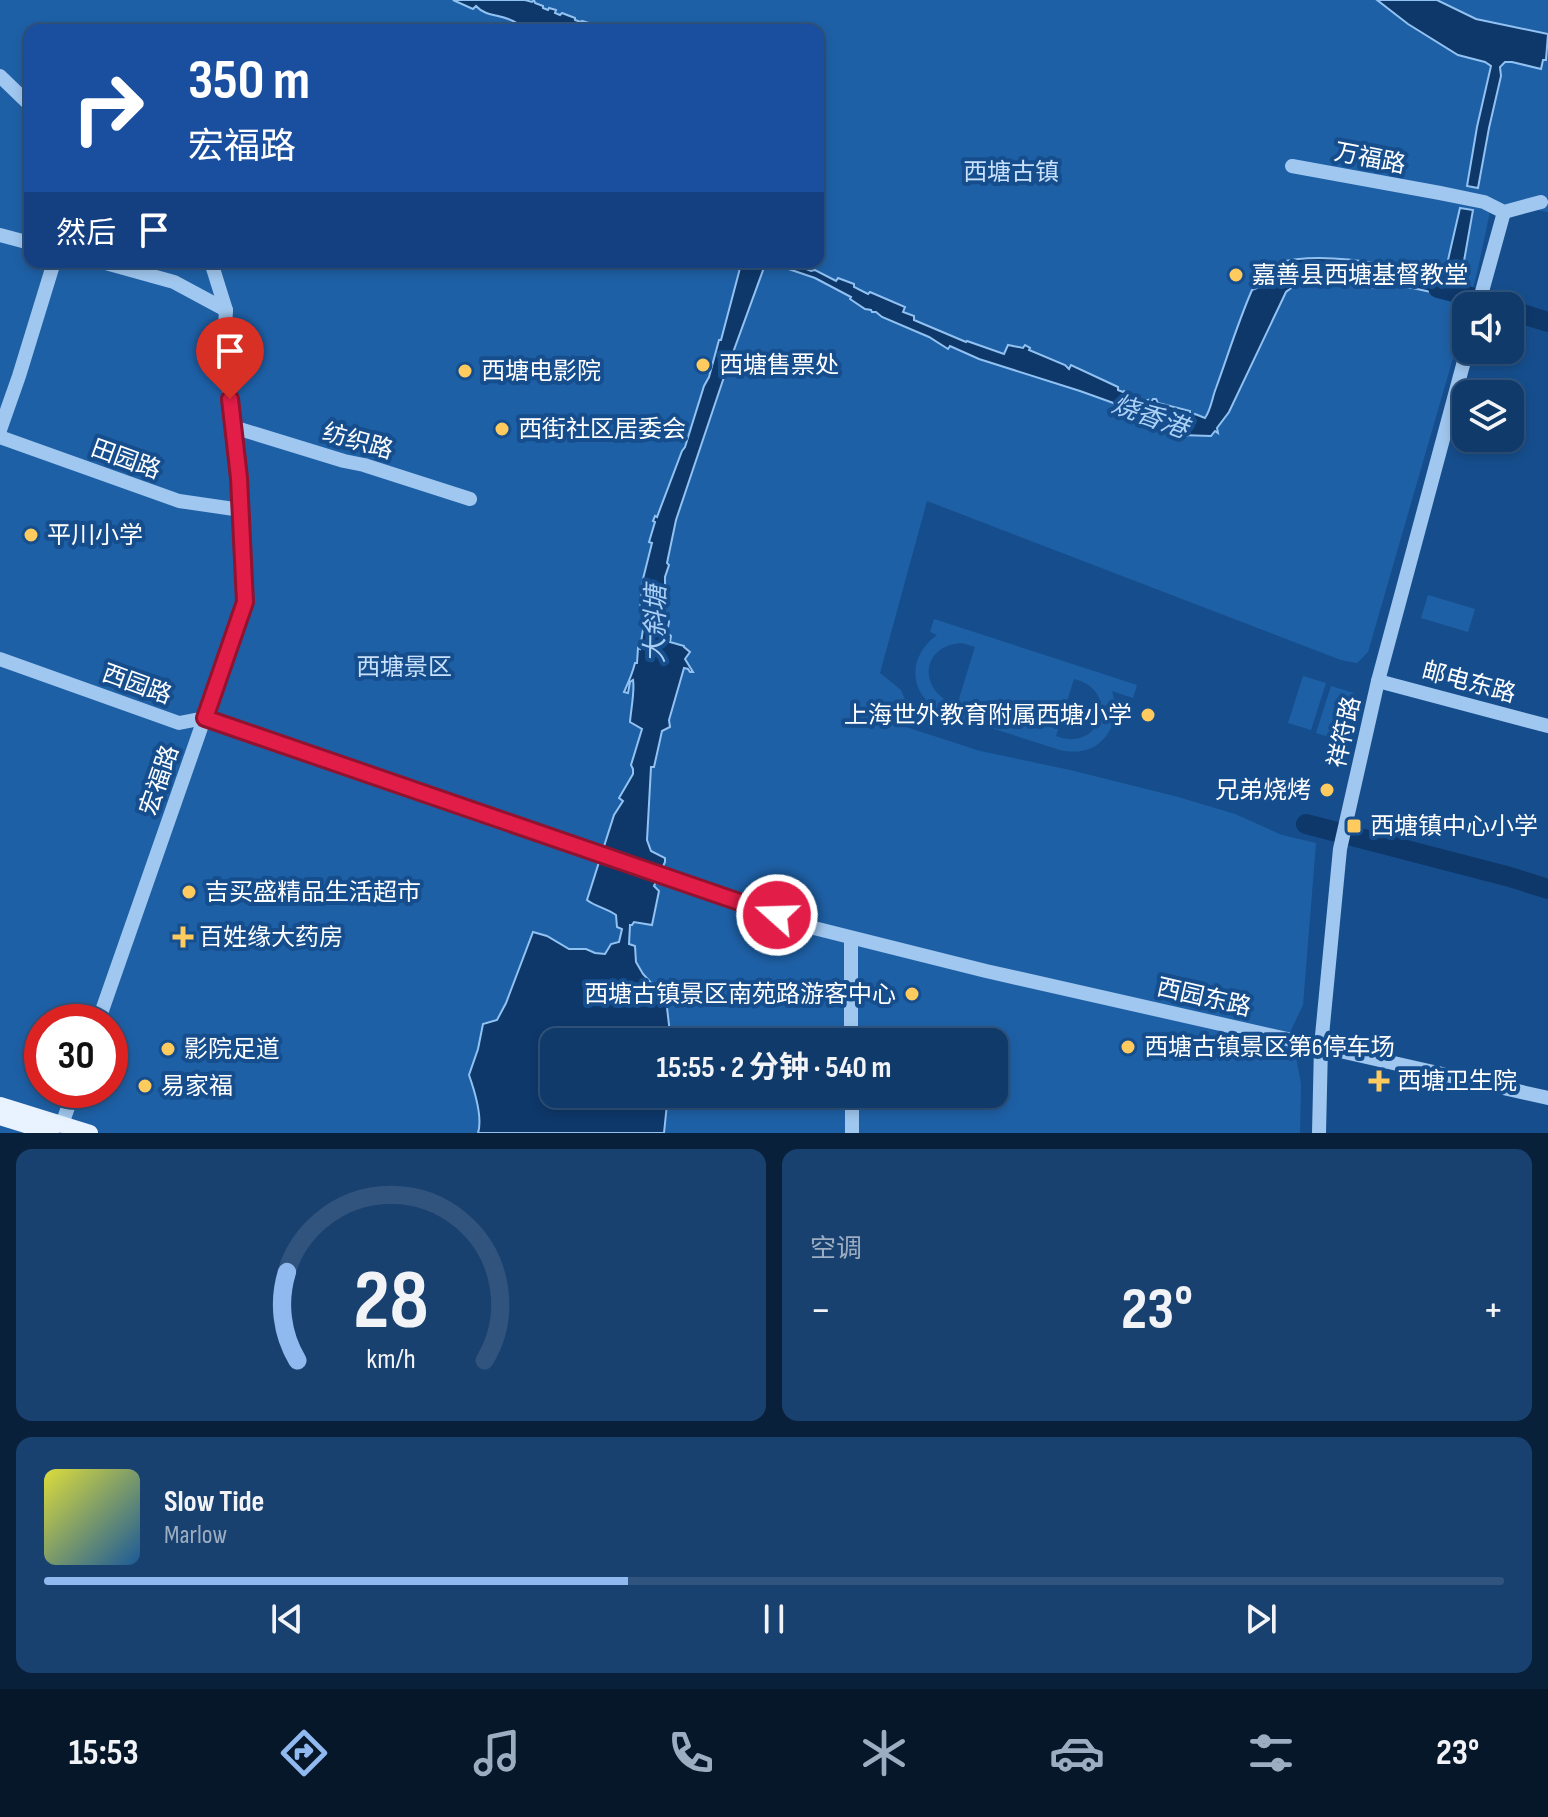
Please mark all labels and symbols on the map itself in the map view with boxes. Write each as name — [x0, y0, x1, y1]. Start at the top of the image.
street label: 万福路 — [1332, 137, 1408, 180]
park label: 西塘古镇 — [963, 158, 1059, 187]
place label: 嘉善县西塘基督教堂 — [1252, 261, 1468, 290]
marker: 嘉善县西塘基督教堂 — [1227, 266, 1245, 284]
pin — [196, 317, 264, 399]
place label: 西塘售票处 — [719, 351, 839, 380]
marker: 西塘售票处 — [694, 356, 712, 374]
place label: 西塘电影院 — [481, 357, 601, 386]
marker: 西塘电影院 — [456, 362, 474, 380]
water label: 烧香港 — [1108, 390, 1195, 447]
place label: 西街社区居委会 — [518, 415, 686, 444]
street label: 纺织路 — [319, 418, 396, 465]
marker: 西街社区居委会 — [493, 420, 511, 438]
street label: 田园路 — [87, 434, 165, 485]
place label: 平川小学 — [47, 521, 143, 550]
marker: 平川小学 — [22, 526, 40, 544]
water label: 大斜塘 — [640, 581, 673, 663]
park label: 西塘景区 — [356, 653, 452, 682]
street label: 邮电东路 — [1419, 656, 1519, 709]
street label: 西园路 — [98, 659, 176, 710]
street label: 祥符路 — [1322, 694, 1367, 770]
place label: 上海世外教育附属西塘小学 — [844, 701, 1132, 730]
marker: 上海世外教育附属西塘小学 — [1139, 706, 1157, 724]
street label: 宏福路 — [134, 741, 185, 819]
place label: 兄弟烧烤 — [1215, 776, 1311, 805]
marker: 兄弟烧烤 — [1318, 781, 1336, 799]
place label: 西塘镇中心小学 — [1370, 812, 1538, 841]
marker: 西塘镇中心小学 — [1345, 817, 1363, 835]
position arrow — [735, 873, 819, 957]
place label: 吉买盛精品生活超市 — [205, 878, 421, 907]
marker: 吉买盛精品生活超市 — [180, 883, 198, 901]
place label: 百姓缘大药房 — [199, 923, 343, 952]
marker: 百姓缘大药房 — [174, 928, 192, 946]
street label: 西园东路 — [1154, 973, 1254, 1022]
place label: 西塘古镇景区南苑路游客中心 — [584, 980, 896, 1009]
marker: 西塘古镇景区南苑路游客中心 — [903, 985, 921, 1003]
speed limit sign: 30 — [24, 1004, 128, 1108]
place label: 西塘古镇景区第6停车场 — [1144, 1033, 1395, 1062]
place label: 影院足道 — [184, 1035, 280, 1064]
marker: 西塘古镇景区第6停车场 — [1119, 1038, 1137, 1056]
marker: 影院足道 — [159, 1040, 177, 1058]
place label: 西塘卫生院 — [1397, 1067, 1517, 1096]
marker: 西塘卫生院 — [1368, 1070, 1390, 1092]
place label: 易家福 — [161, 1072, 233, 1101]
marker: 易家福 — [136, 1077, 154, 1095]

